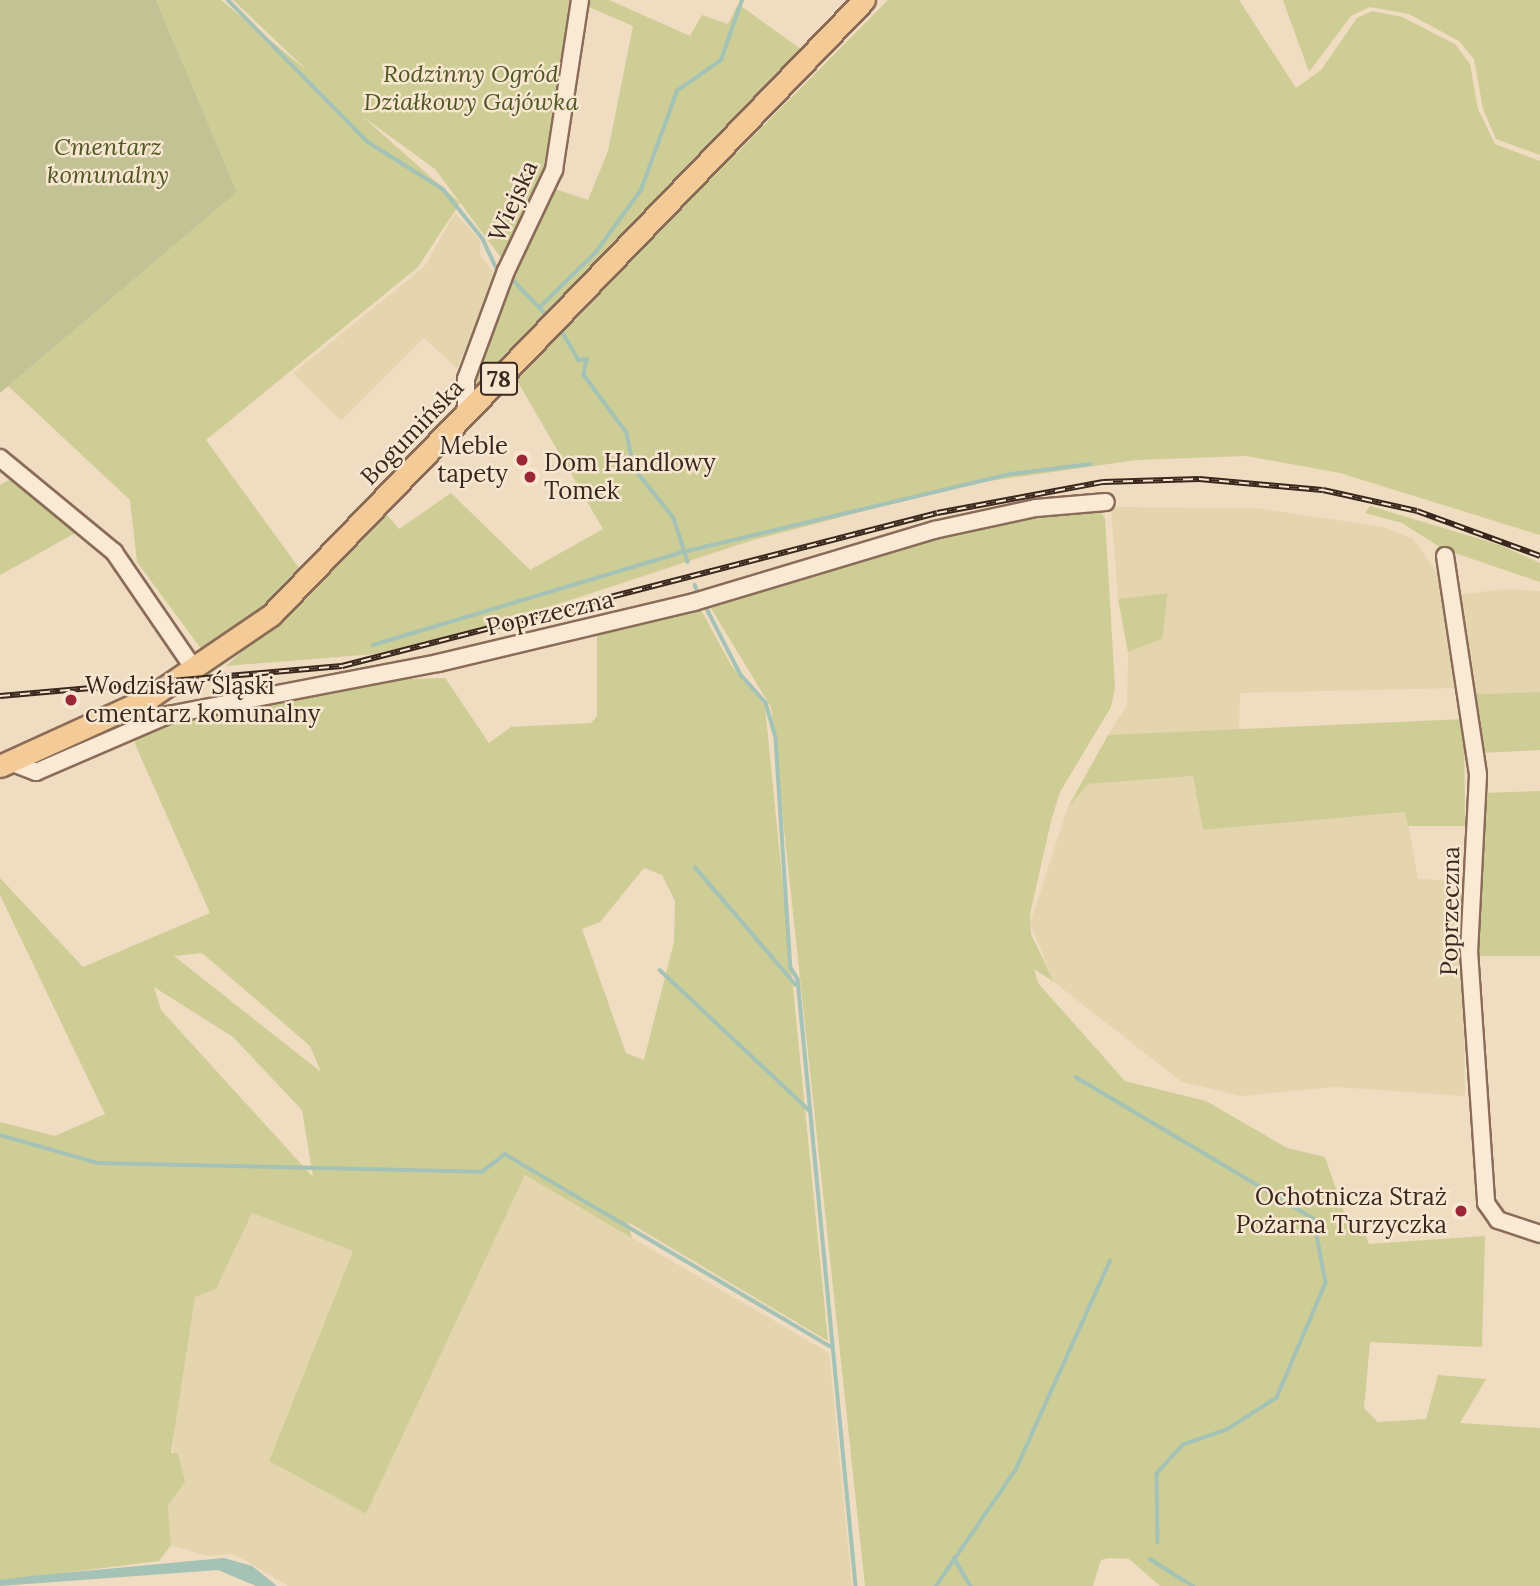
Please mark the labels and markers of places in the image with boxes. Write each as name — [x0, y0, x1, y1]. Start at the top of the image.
place label: Meble tapety — [437, 432, 508, 488]
place label: Dom Handlowy Tomek — [544, 449, 716, 505]
marker: Meble tapety — [514, 452, 530, 468]
marker: Dom Handlowy Tomek — [522, 469, 538, 485]
place label: Wodzisław Śląski cmentarz komunalny — [85, 672, 320, 728]
marker: Wodzisław Śląski cmentarz komunalny — [63, 692, 79, 708]
place label: Ochotnicza Straż Pożarna Turzyczka — [1236, 1183, 1447, 1239]
marker: Ochotnicza Straż Pożarna Turzyczka — [1453, 1203, 1469, 1219]

